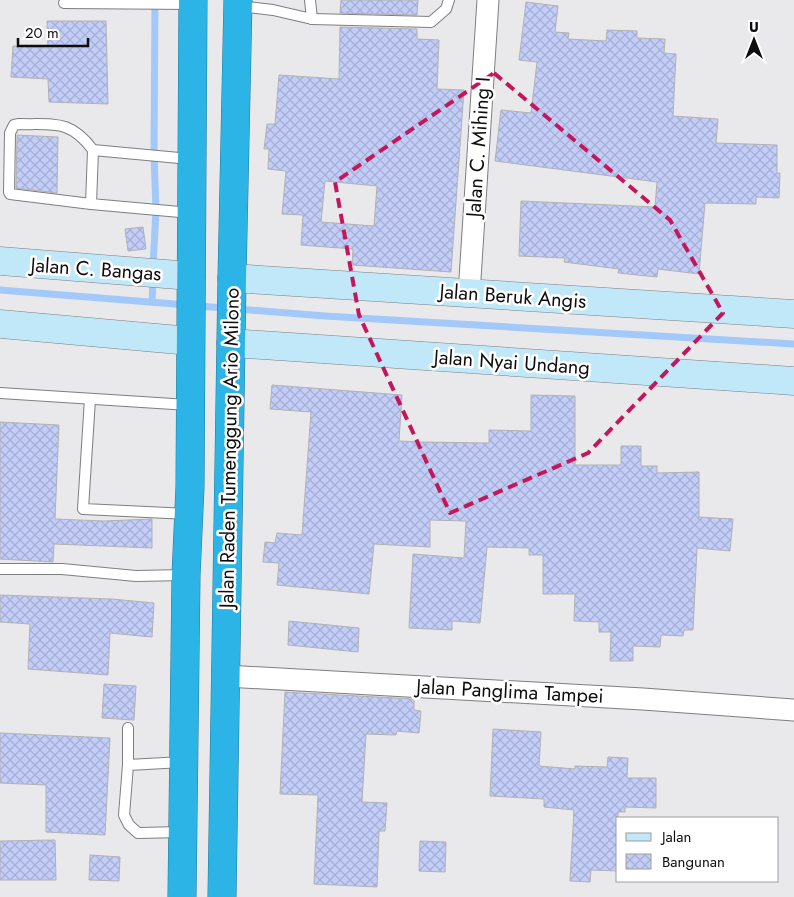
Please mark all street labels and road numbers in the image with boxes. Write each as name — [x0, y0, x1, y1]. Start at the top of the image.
street label: Jalan C. Mihing I — [459, 76, 498, 221]
street label: Jalan C. Bangas — [27, 250, 162, 289]
street label: Jalan Beruk Angis — [436, 277, 587, 316]
street label: Jalan Raden Tumenggung Ario Milono — [212, 287, 247, 611]
street label: Jalan Nyai Undang — [430, 342, 591, 382]
street label: Jalan Panglima Tampei — [413, 672, 604, 711]

